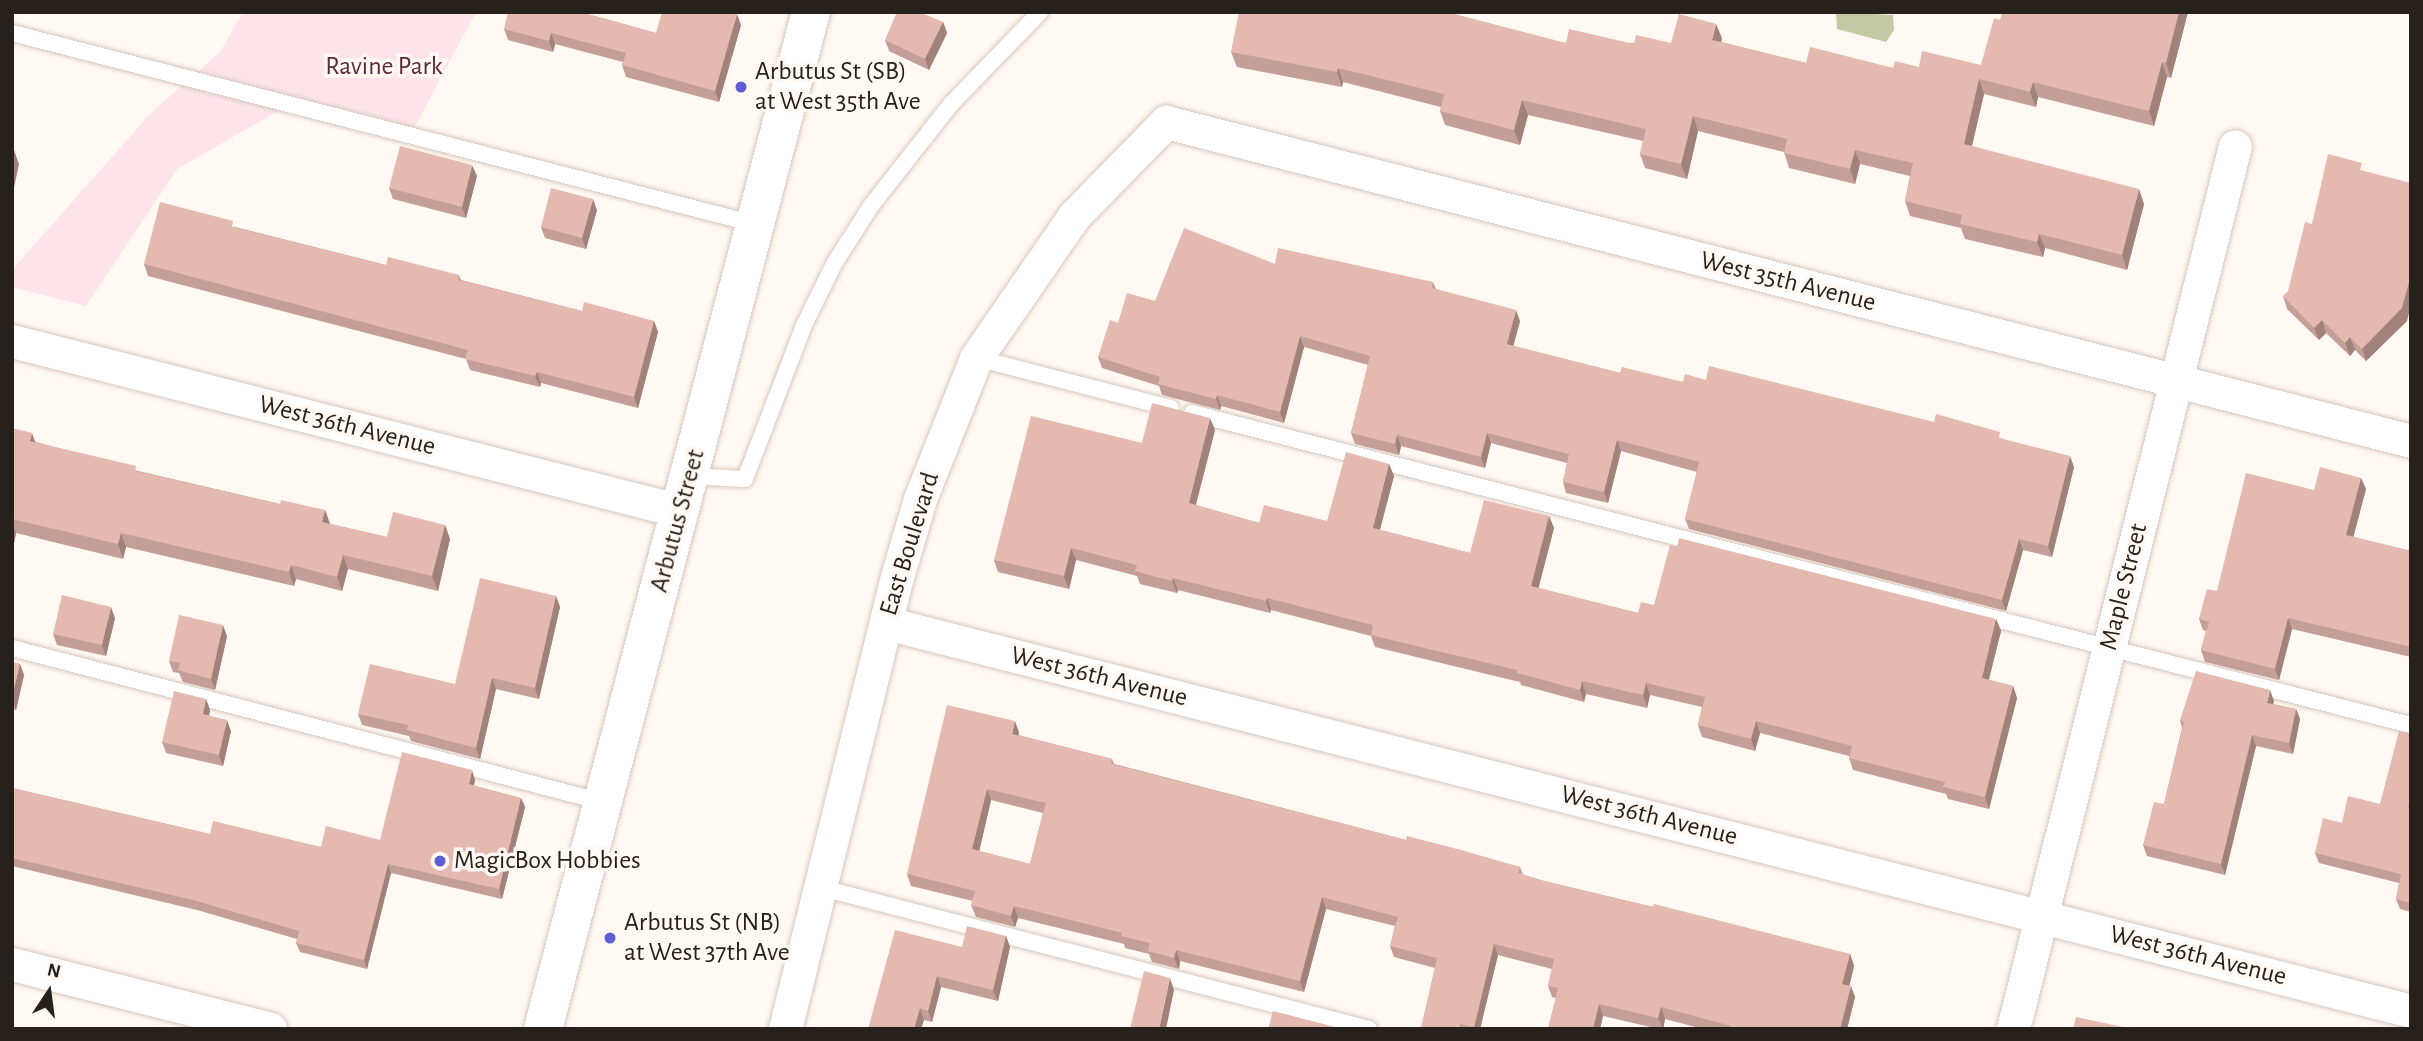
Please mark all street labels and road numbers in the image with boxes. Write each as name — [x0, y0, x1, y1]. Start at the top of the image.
street label: West 35th Avenue — [1697, 245, 1879, 319]
street label: West 36th Avenue — [255, 389, 439, 463]
street label: Arbutus Street — [644, 446, 712, 596]
street label: East Boulevard — [873, 468, 947, 620]
street label: Maple Street — [2093, 520, 2155, 654]
street label: West 36th Avenue — [1007, 640, 1191, 714]
street label: West 36th Avenue — [1557, 779, 1741, 853]
street label: West 36th Avenue — [2106, 919, 2290, 993]

